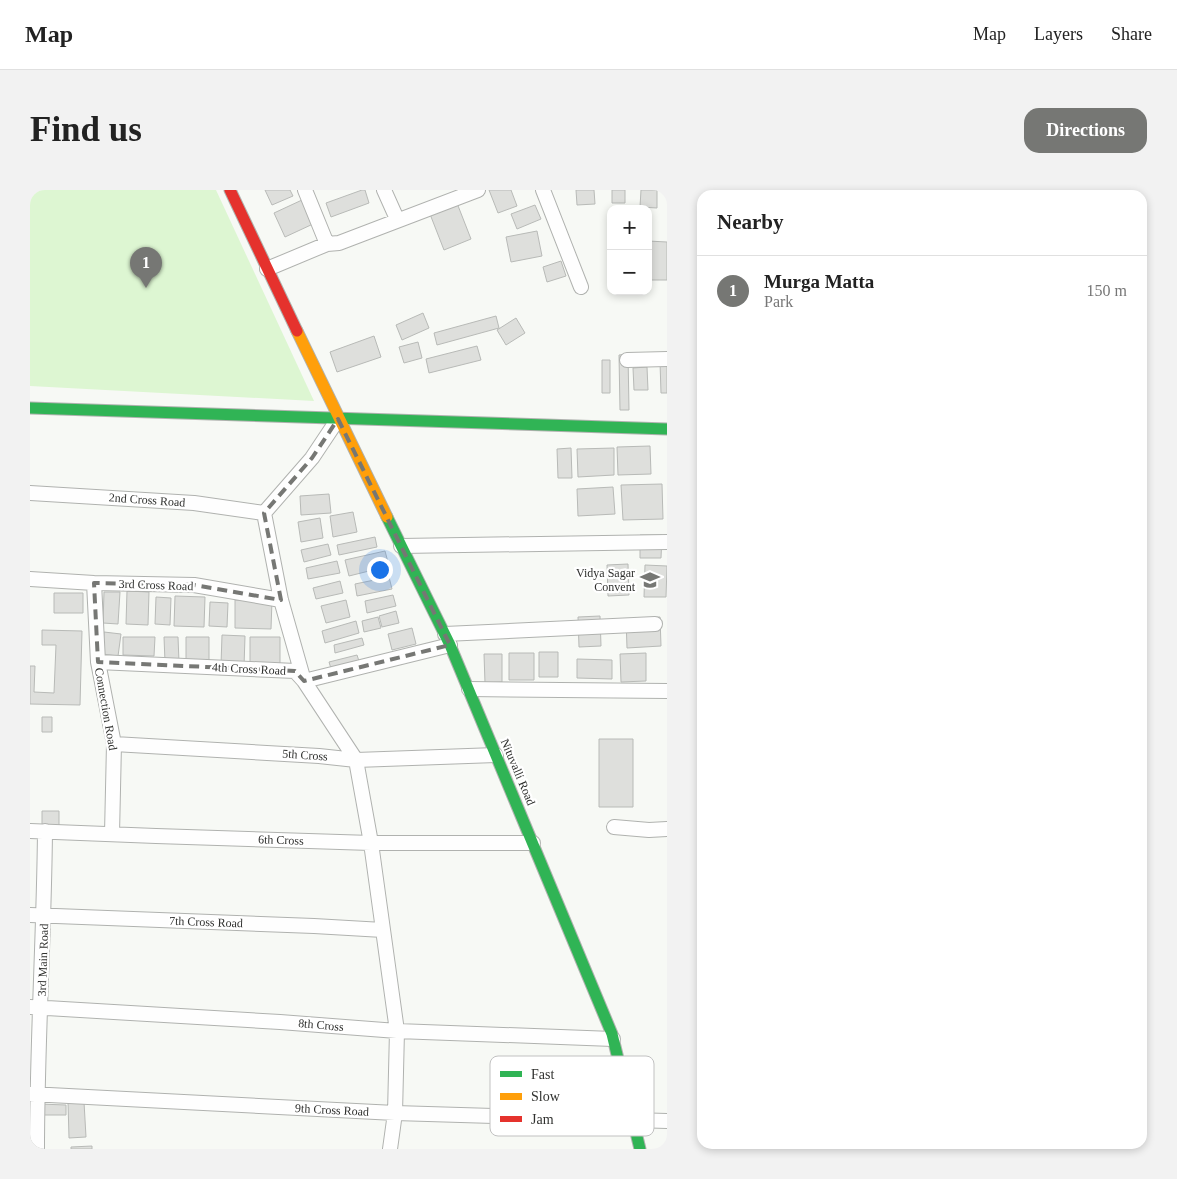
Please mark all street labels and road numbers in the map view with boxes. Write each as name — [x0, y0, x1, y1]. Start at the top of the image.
street label: 2nd Cross Road — [108, 490, 186, 510]
street label: 3rd Cross Road — [118, 577, 194, 593]
street label: 4th Cross Road — [212, 660, 286, 678]
street label: Connection Road — [92, 667, 120, 751]
street label: Nituvalli Road — [498, 737, 538, 807]
street label: 5th Cross — [282, 746, 329, 764]
street label: 6th Cross — [258, 832, 304, 848]
street label: 7th Cross Road — [169, 914, 243, 930]
street label: 3rd Main Road — [35, 923, 51, 997]
street label: 8th Cross — [298, 1016, 345, 1034]
street label: 9th Cross Road — [295, 1101, 369, 1119]

